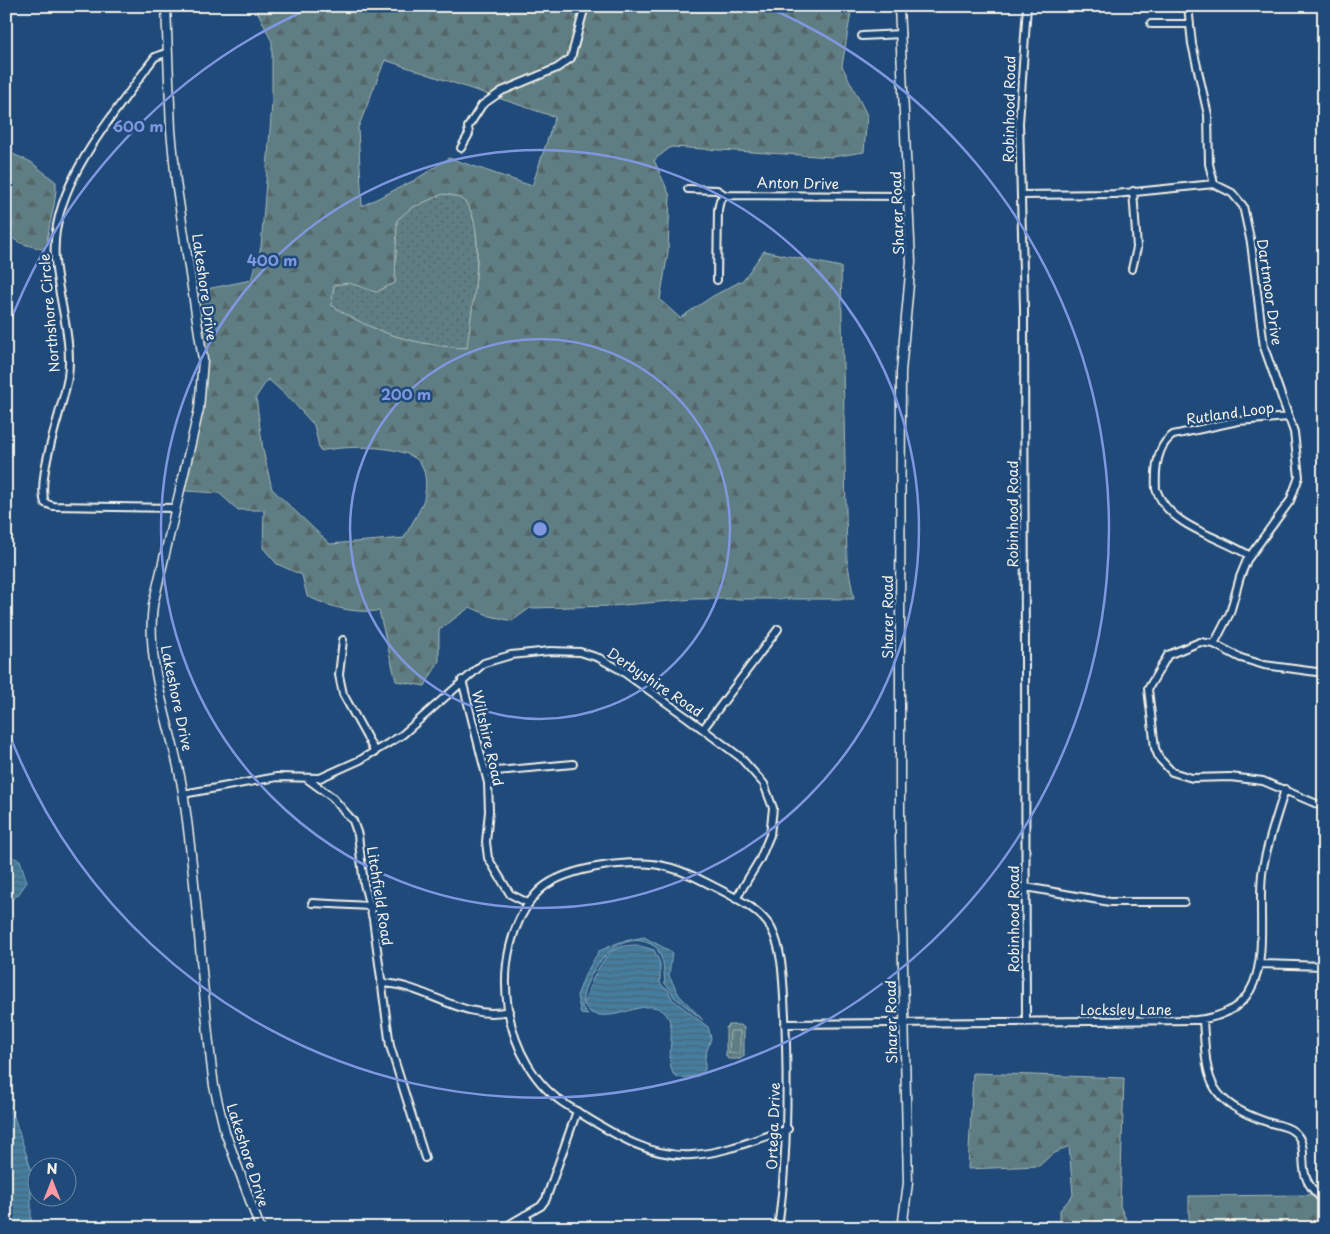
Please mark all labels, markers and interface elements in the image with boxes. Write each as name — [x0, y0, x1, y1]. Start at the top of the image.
street label: Robinhood Road — [998, 55, 1020, 163]
text: 600 m — [112, 114, 164, 137]
street label: Sharer Road — [885, 171, 909, 255]
street label: Anton Drive — [757, 172, 839, 194]
street label: Lakeshore Drive — [187, 232, 223, 342]
street label: Dartmoor Drive — [1252, 237, 1288, 347]
text: 400 m — [247, 248, 297, 271]
street label: Northshore Circle — [33, 252, 65, 373]
text: 200 m — [381, 382, 431, 405]
street label: Rutland Loop — [1185, 396, 1275, 430]
street label: Robinhood Road — [1002, 460, 1023, 568]
centre of rings — [531, 520, 549, 538]
street label: Sharer Road — [877, 575, 898, 659]
street label: Derbyshire Road — [603, 642, 707, 722]
street label: Lakeshore Drive — [156, 643, 198, 753]
street label: Wiltshire Road — [467, 688, 509, 788]
street label: Litchfield Road — [362, 845, 398, 947]
street label: Robinhood Road — [1003, 865, 1024, 973]
street label: Sharer Road — [880, 980, 902, 1064]
street label: Locksley Lane — [1080, 999, 1172, 1020]
street label: Ortega Drive — [761, 1082, 785, 1170]
street label: Lakeshore Drive — [221, 1101, 275, 1209]
north arrow — [28, 1156, 78, 1206]
text: N — [46, 1158, 58, 1179]

